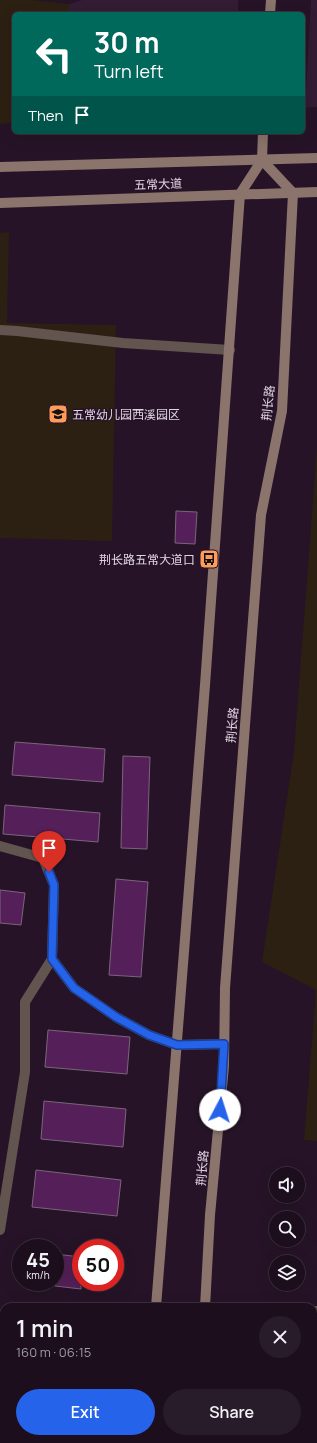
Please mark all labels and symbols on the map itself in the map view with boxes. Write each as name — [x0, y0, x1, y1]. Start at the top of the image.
street label: 五常大道 — [134, 175, 182, 193]
street label: 荆长路 — [258, 384, 278, 422]
school or university icon: 五常幼儿园西溪园区 — [47, 403, 69, 425]
place label: 五常幼儿园西溪园区 — [72, 406, 180, 423]
bus stop icon: 荆长路五常大道口 — [198, 548, 220, 570]
place label: 荆长路五常大道口 — [99, 551, 195, 568]
street label: 荆长路 — [222, 706, 242, 744]
pin — [32, 831, 66, 872]
position arrow — [199, 1089, 241, 1131]
street label: 荆长路 — [192, 1149, 212, 1187]
speed limit sign: 50 — [72, 1239, 124, 1291]

